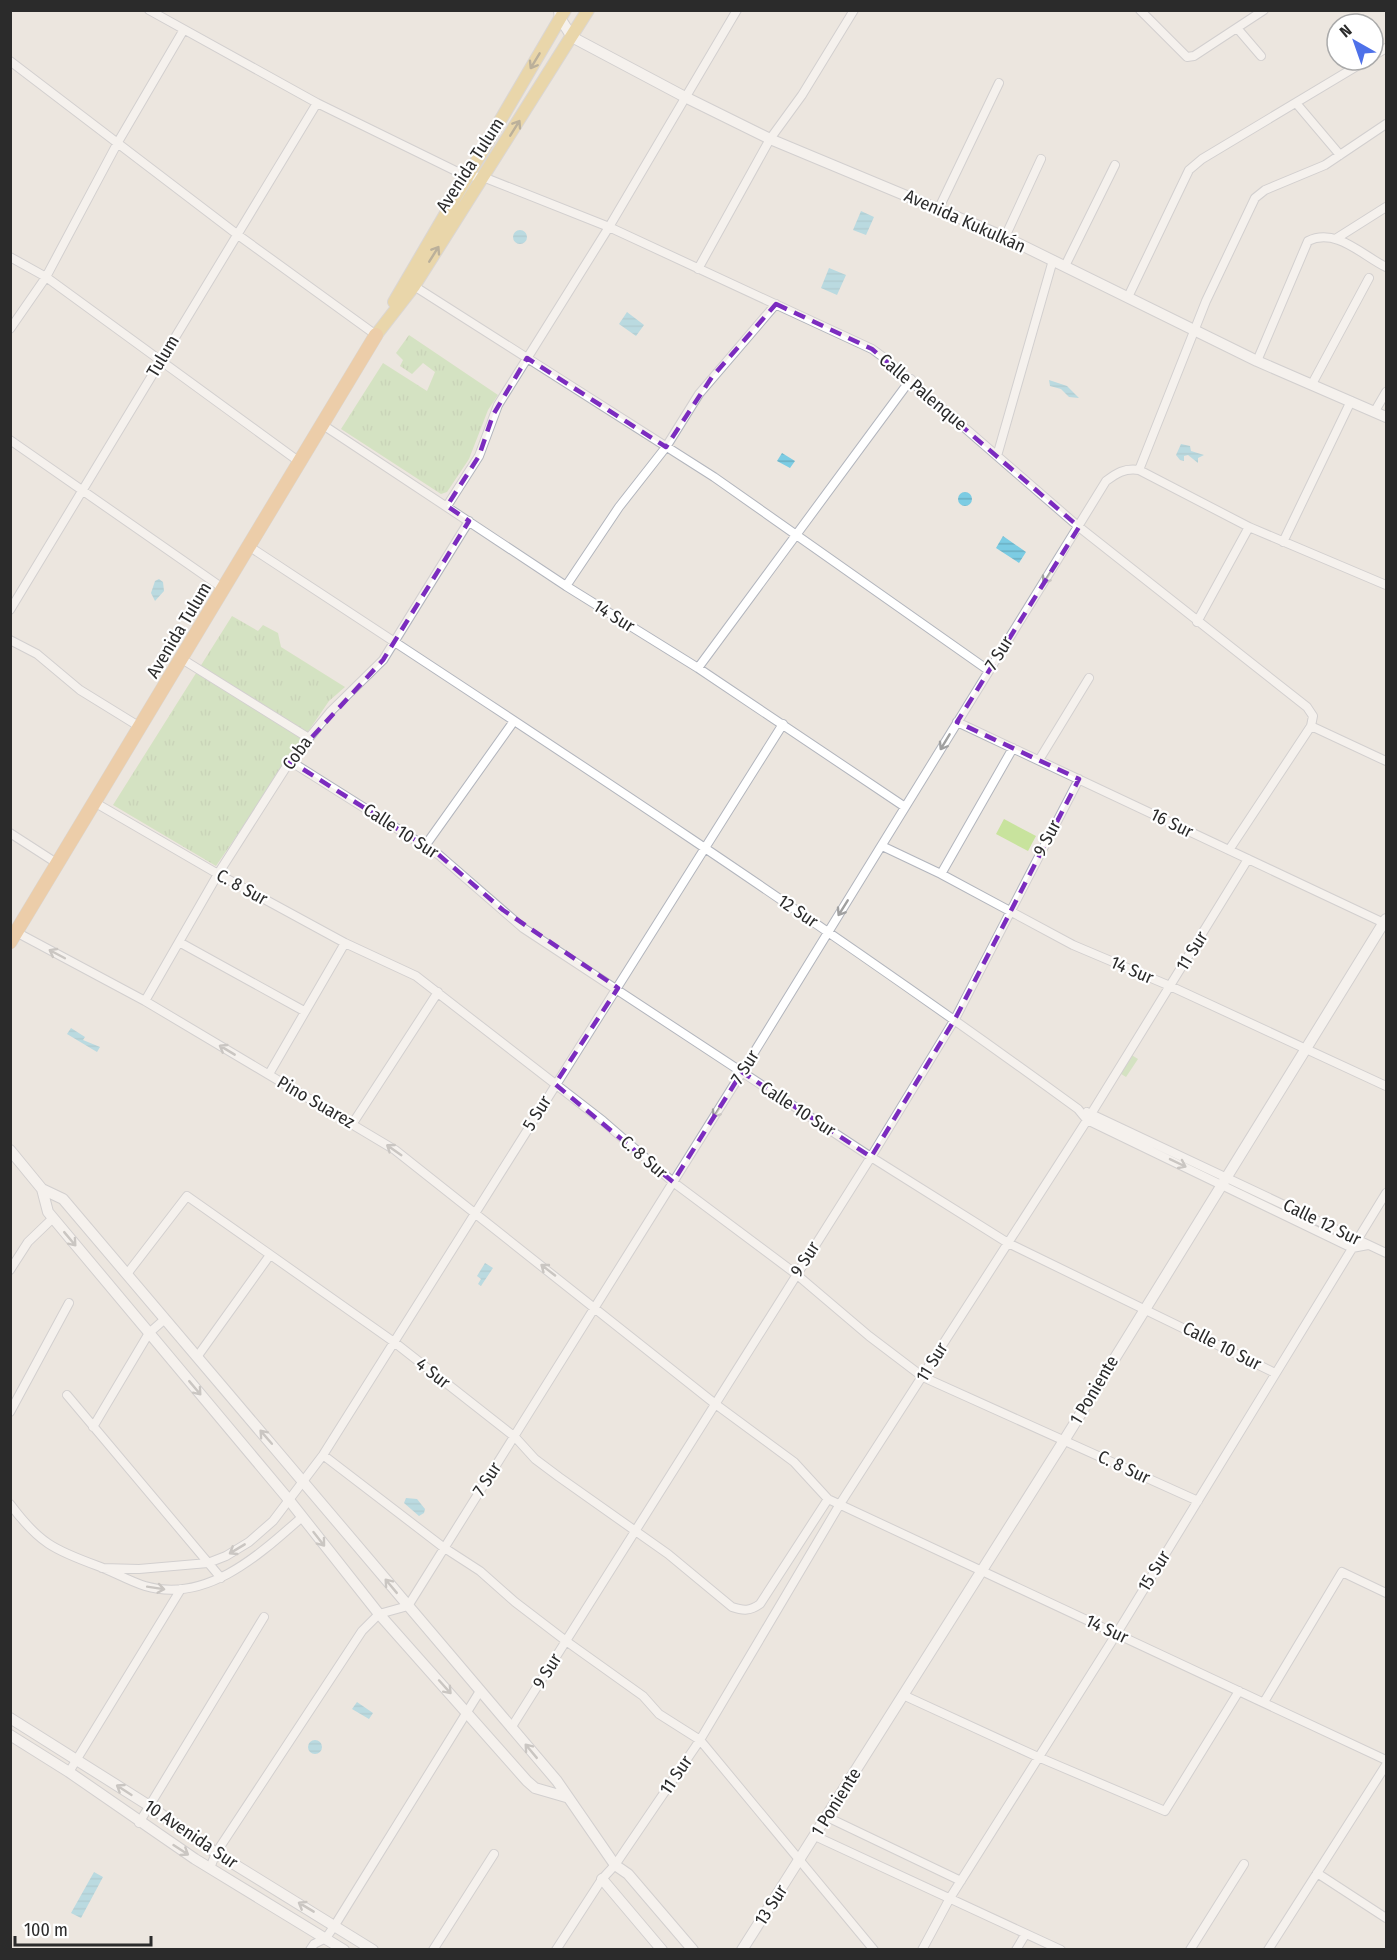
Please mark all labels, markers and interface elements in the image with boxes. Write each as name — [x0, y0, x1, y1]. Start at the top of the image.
north arrow — [1325, 12, 1385, 72]
text: N — [1336, 21, 1355, 41]
one-way arrow — [528, 52, 540, 69]
street label: Avenida Tulum — [431, 114, 509, 216]
one-way arrow — [510, 120, 522, 137]
street label: Avenida Kukulkán — [901, 184, 1029, 258]
one-way arrow — [428, 246, 440, 263]
street label: Tulum — [142, 331, 184, 381]
street label: Calle Palenque — [874, 349, 972, 435]
one-way arrow — [1041, 567, 1053, 584]
street label: Avenida Tulum — [142, 578, 216, 682]
street label: 14 Sur — [589, 595, 639, 638]
street label: 7 Sur — [980, 631, 1018, 674]
street label: Coba — [277, 732, 317, 774]
one-way arrow — [938, 733, 950, 750]
street label: Calle 10 Sur — [359, 799, 443, 864]
street label: 16 Sur — [1147, 803, 1198, 843]
street label: 9 Sur — [1028, 816, 1066, 860]
street label: C. 8 Sur — [213, 864, 272, 910]
street label: 12 Sur — [774, 890, 823, 933]
one-way arrow — [837, 899, 849, 916]
street label: 11 Sur — [1171, 926, 1213, 975]
one-way arrow — [49, 947, 67, 959]
street label: 14 Sur — [1107, 951, 1157, 989]
one-way arrow — [219, 1044, 236, 1056]
street label: 7 Sur — [726, 1045, 764, 1088]
street label: Pino Suarez — [273, 1071, 359, 1133]
street label: Calle 10 Sur — [756, 1077, 840, 1142]
street label: 5 Sur — [518, 1091, 557, 1135]
one-way arrow — [712, 1101, 724, 1118]
street label: C. 8 Sur — [616, 1131, 673, 1184]
one-way arrow — [387, 1144, 403, 1156]
one-way arrow — [1168, 1158, 1186, 1170]
street label: Calle 12 Sur — [1279, 1194, 1365, 1251]
one-way arrow — [63, 1230, 76, 1246]
street label: 9 Sur — [786, 1237, 825, 1281]
one-way arrow — [540, 1263, 556, 1276]
street label: Calle 10 Sur — [1179, 1317, 1266, 1376]
street label: 11 Sur — [911, 1337, 953, 1386]
street label: 1 Poniente — [1065, 1351, 1123, 1428]
street label: 4 Sur — [411, 1353, 455, 1394]
one-way arrow — [189, 1380, 202, 1396]
one-way arrow — [259, 1430, 273, 1445]
street label: C. 8 Sur — [1094, 1445, 1154, 1489]
street label: 7 Sur — [468, 1457, 506, 1500]
one-way arrow — [313, 1530, 326, 1546]
one-way arrow — [229, 1544, 246, 1556]
street label: 15 Sur — [1133, 1546, 1175, 1596]
one-way arrow — [385, 1578, 398, 1594]
one-way arrow — [146, 1583, 166, 1594]
street label: 14 Sur — [1082, 1610, 1133, 1649]
street label: 9 Sur — [528, 1649, 567, 1693]
one-way arrow — [438, 1679, 452, 1694]
one-way arrow — [524, 1744, 538, 1759]
street label: 11 Sur — [655, 1751, 697, 1799]
street label: 1 Poniente — [806, 1764, 866, 1840]
one-way arrow — [116, 1783, 133, 1796]
street label: 10 Avenida Sur — [140, 1795, 243, 1874]
one-way arrow — [172, 1844, 189, 1856]
street label: 13 Sur — [750, 1880, 793, 1929]
one-way arrow — [298, 1901, 315, 1913]
scale bar — [15, 1909, 152, 1947]
text: 100 m — [24, 1919, 68, 1941]

